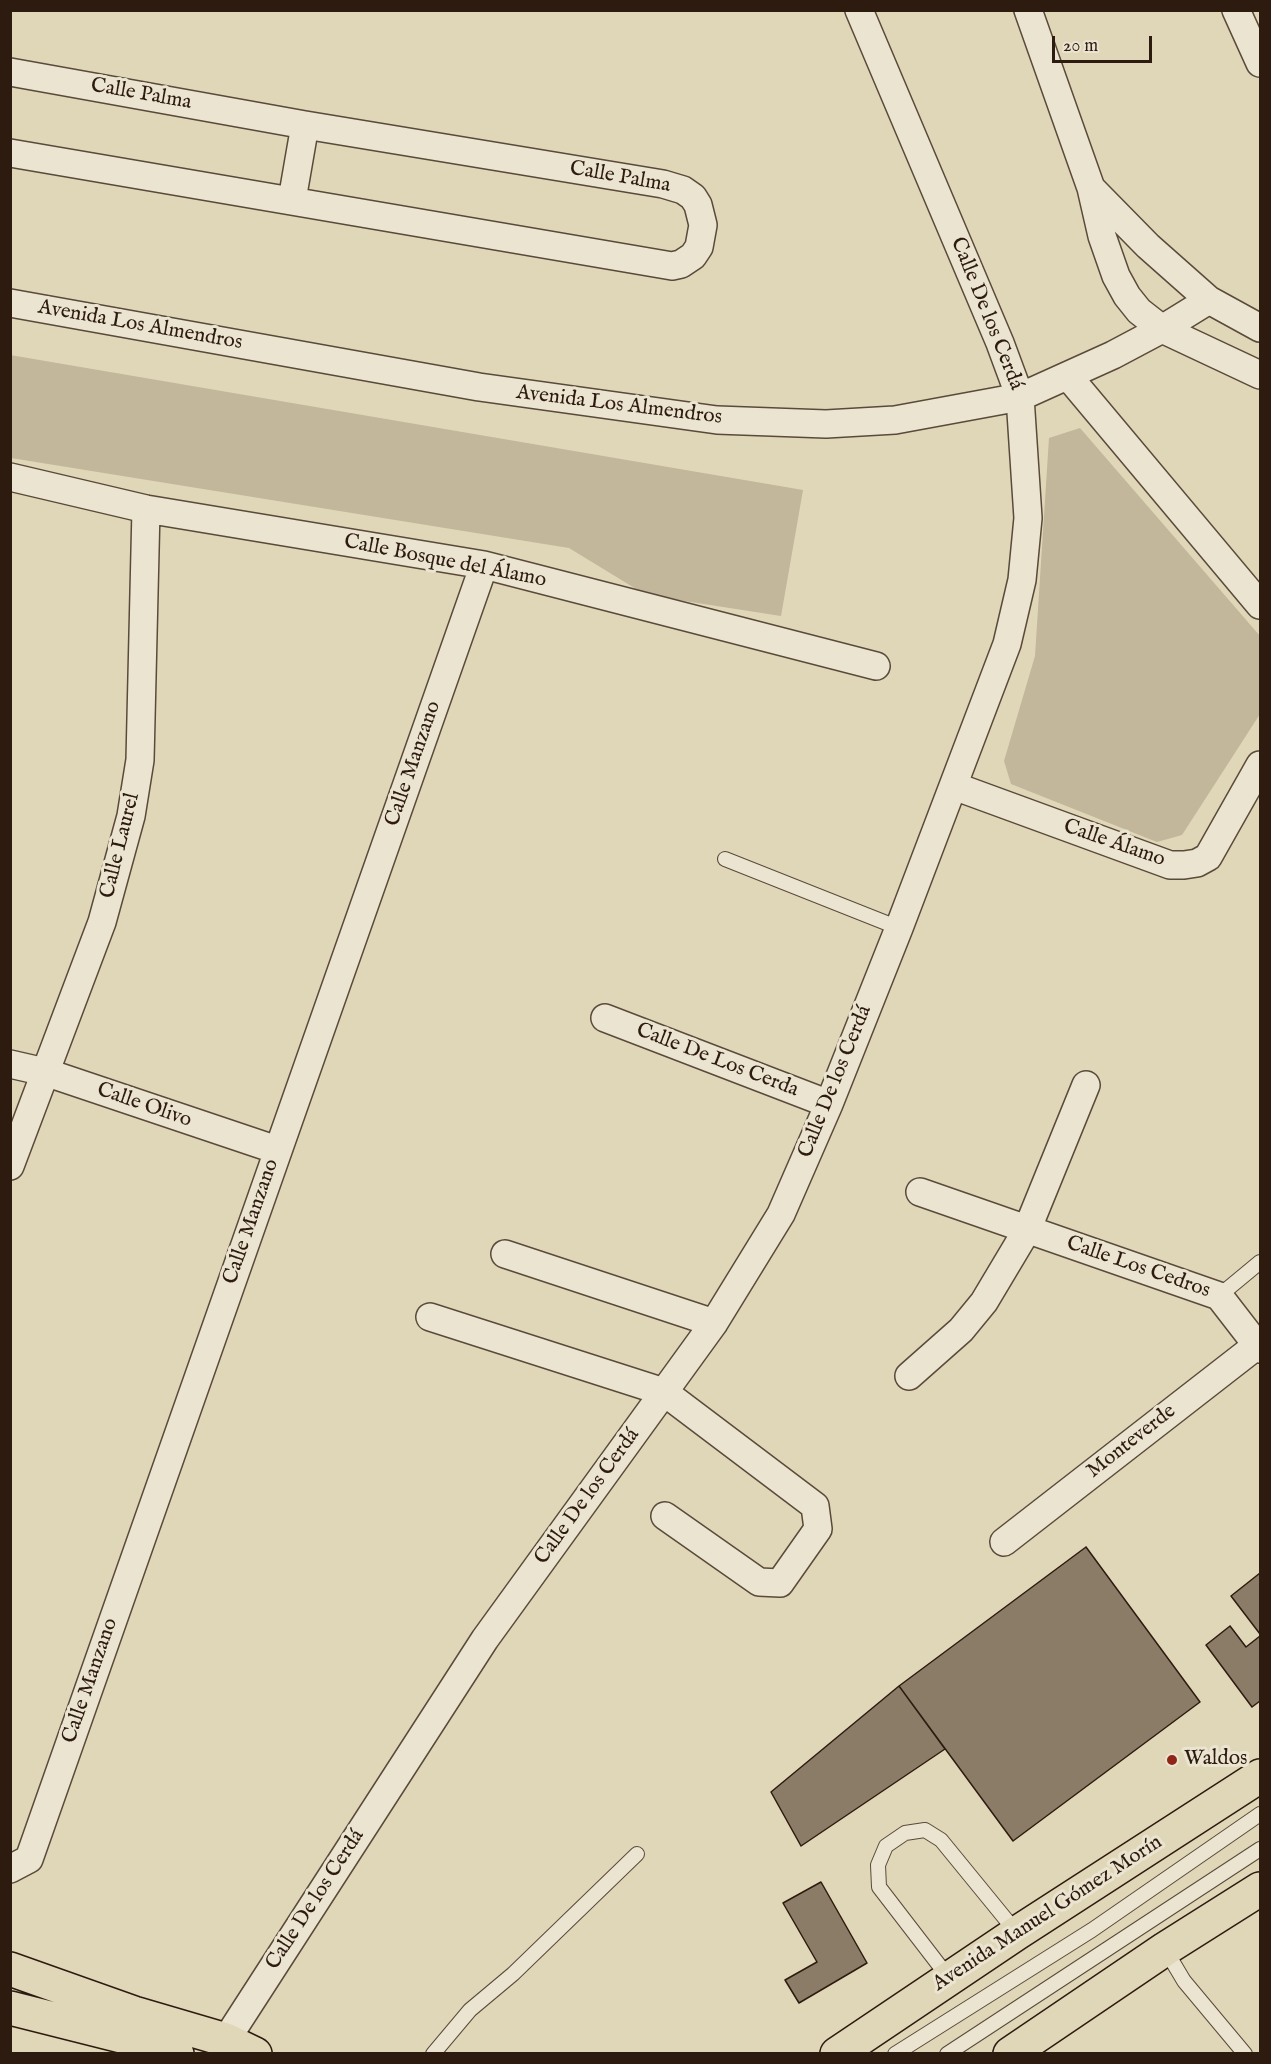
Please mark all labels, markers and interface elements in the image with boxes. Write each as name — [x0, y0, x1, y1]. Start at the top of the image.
scale bar — [1055, 24, 1156, 62]
text: 20 m — [1063, 35, 1098, 58]
street label: Calle Palma — [89, 74, 193, 116]
street label: Calle Palma — [568, 157, 672, 199]
street label: Calle De los Cerdá — [944, 234, 1028, 394]
street label: Avenida Los Almendros — [36, 296, 244, 356]
street label: Avenida Los Almendros — [515, 381, 723, 431]
street label: Calle Bosque del Álamo — [342, 530, 548, 594]
street label: Calle Manzano — [381, 698, 447, 830]
street label: Calle Laurel — [96, 791, 146, 901]
street label: Calle Álamo — [1060, 815, 1168, 873]
street label: Calle De los Cerdá — [794, 1002, 878, 1162]
street label: Calle De Los Cerda — [632, 1018, 802, 1104]
street label: Calle Olivo — [93, 1078, 195, 1134]
street label: Calle Manzano — [219, 1156, 285, 1288]
street label: Calle Los Cedros — [1063, 1232, 1213, 1304]
street label: Monteverde — [1082, 1399, 1182, 1485]
street label: Calle De los Cerdá — [530, 1424, 646, 1570]
street label: Calle Manzano — [58, 1615, 124, 1747]
place label: Waldos — [1184, 1747, 1247, 1773]
marker: Waldos — [1165, 1753, 1179, 1767]
street label: Calle De los Cerdá — [261, 1825, 371, 1975]
street label: Avenida Manuel Gómez Morín — [929, 1830, 1167, 1998]

